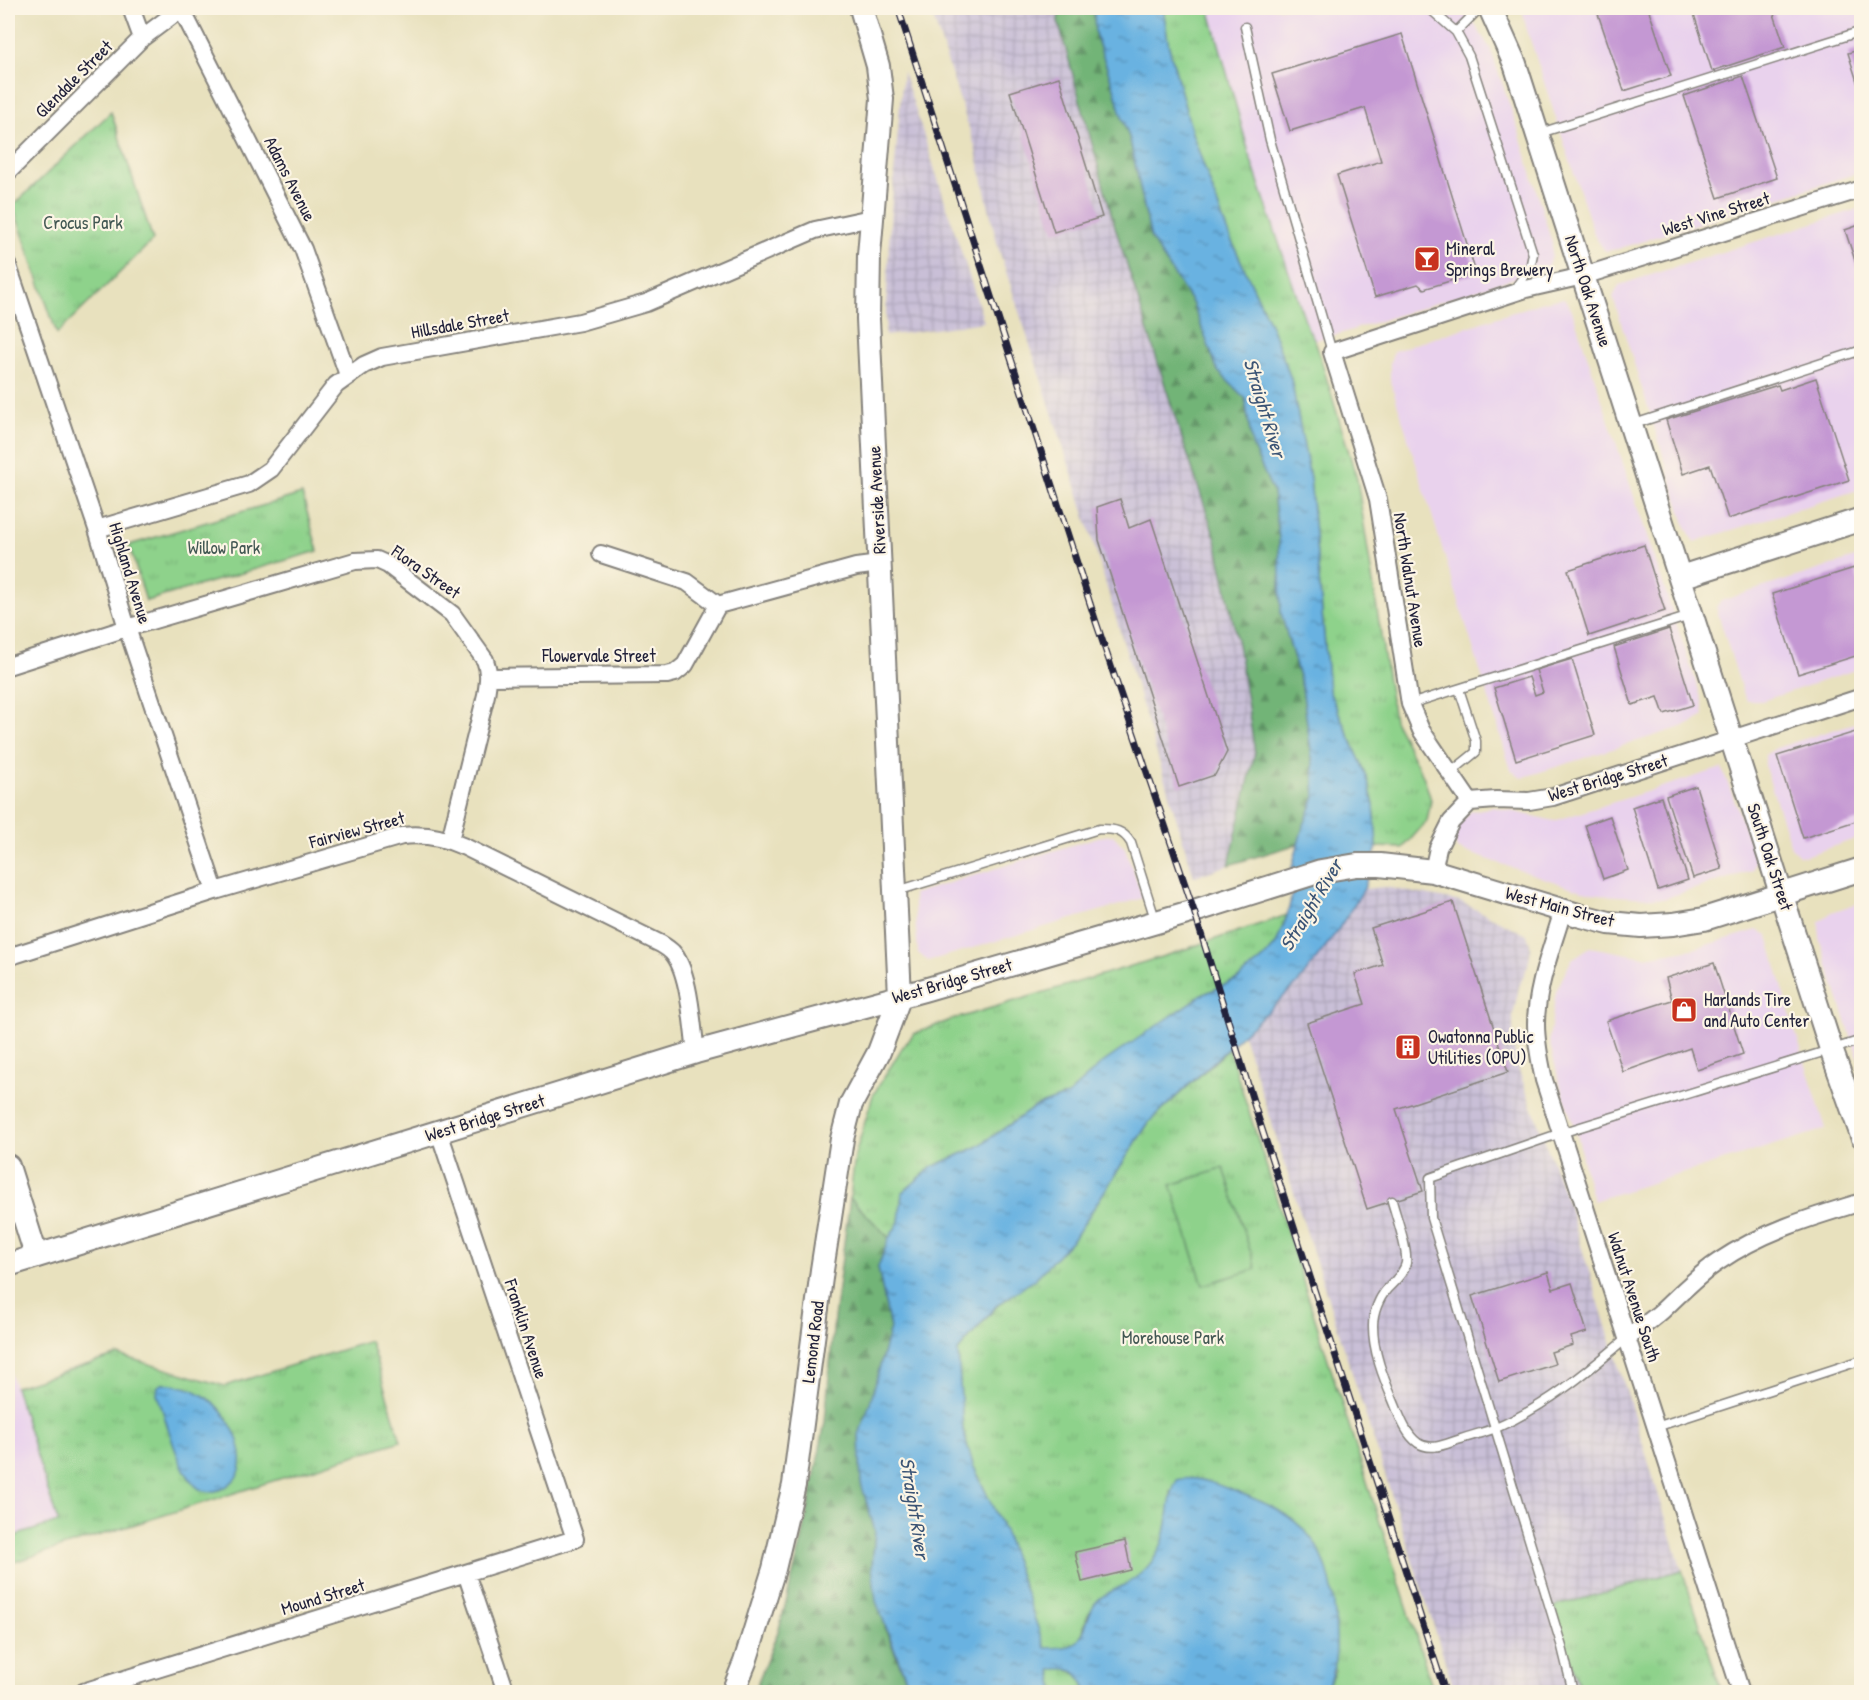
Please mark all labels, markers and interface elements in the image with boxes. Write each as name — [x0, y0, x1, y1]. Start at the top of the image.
street label: Glendale Street — [29, 34, 119, 123]
street label: Adams Avenue — [258, 132, 322, 225]
street label: West Vine Street — [1659, 185, 1773, 242]
park label: Crocus Park — [43, 210, 123, 235]
street label: North Oak Avenue — [1559, 232, 1618, 350]
place label: Mineral Springs Brewery — [1446, 236, 1554, 282]
bar icon: Mineral Springs Brewery — [1412, 244, 1442, 274]
street label: Hillsdale Street — [409, 302, 512, 344]
water label: Straight River — [1237, 355, 1294, 463]
street label: Riverside Avenue — [861, 445, 892, 555]
street label: North Walnut Avenue — [1388, 511, 1433, 649]
street label: Highland Avenue — [103, 519, 158, 627]
park label: Willow Park — [188, 535, 261, 560]
street label: Flora Street — [386, 538, 466, 605]
street label: Flowervale Street — [541, 643, 657, 668]
street label: West Bridge Street — [1545, 747, 1671, 808]
street label: South Oak Street — [1741, 800, 1800, 914]
street label: Fairview Street — [306, 805, 408, 854]
water label: Straight River — [1273, 852, 1350, 956]
street label: West Main Street — [1503, 880, 1618, 933]
street label: West Bridge Street — [889, 951, 1016, 1010]
place label: Harlands Tire and Auto Center — [1704, 987, 1809, 1033]
shop icon: Harlands Tire and Auto Center — [1669, 995, 1699, 1025]
place label: Owatonna Public Utilities (OPU) — [1428, 1024, 1533, 1070]
building icon: Owatonna Public Utilities (OPU) — [1393, 1032, 1423, 1062]
street label: West Bridge Street — [422, 1087, 548, 1148]
street label: Walnut Avenue South — [1602, 1229, 1667, 1365]
street label: Franklin Avenue — [498, 1275, 554, 1382]
street label: Lemond Road — [795, 1300, 830, 1384]
park label: Morehouse Park — [1122, 1325, 1225, 1350]
water label: Straight River — [893, 1455, 937, 1563]
street label: Mound Street — [278, 1572, 369, 1621]

